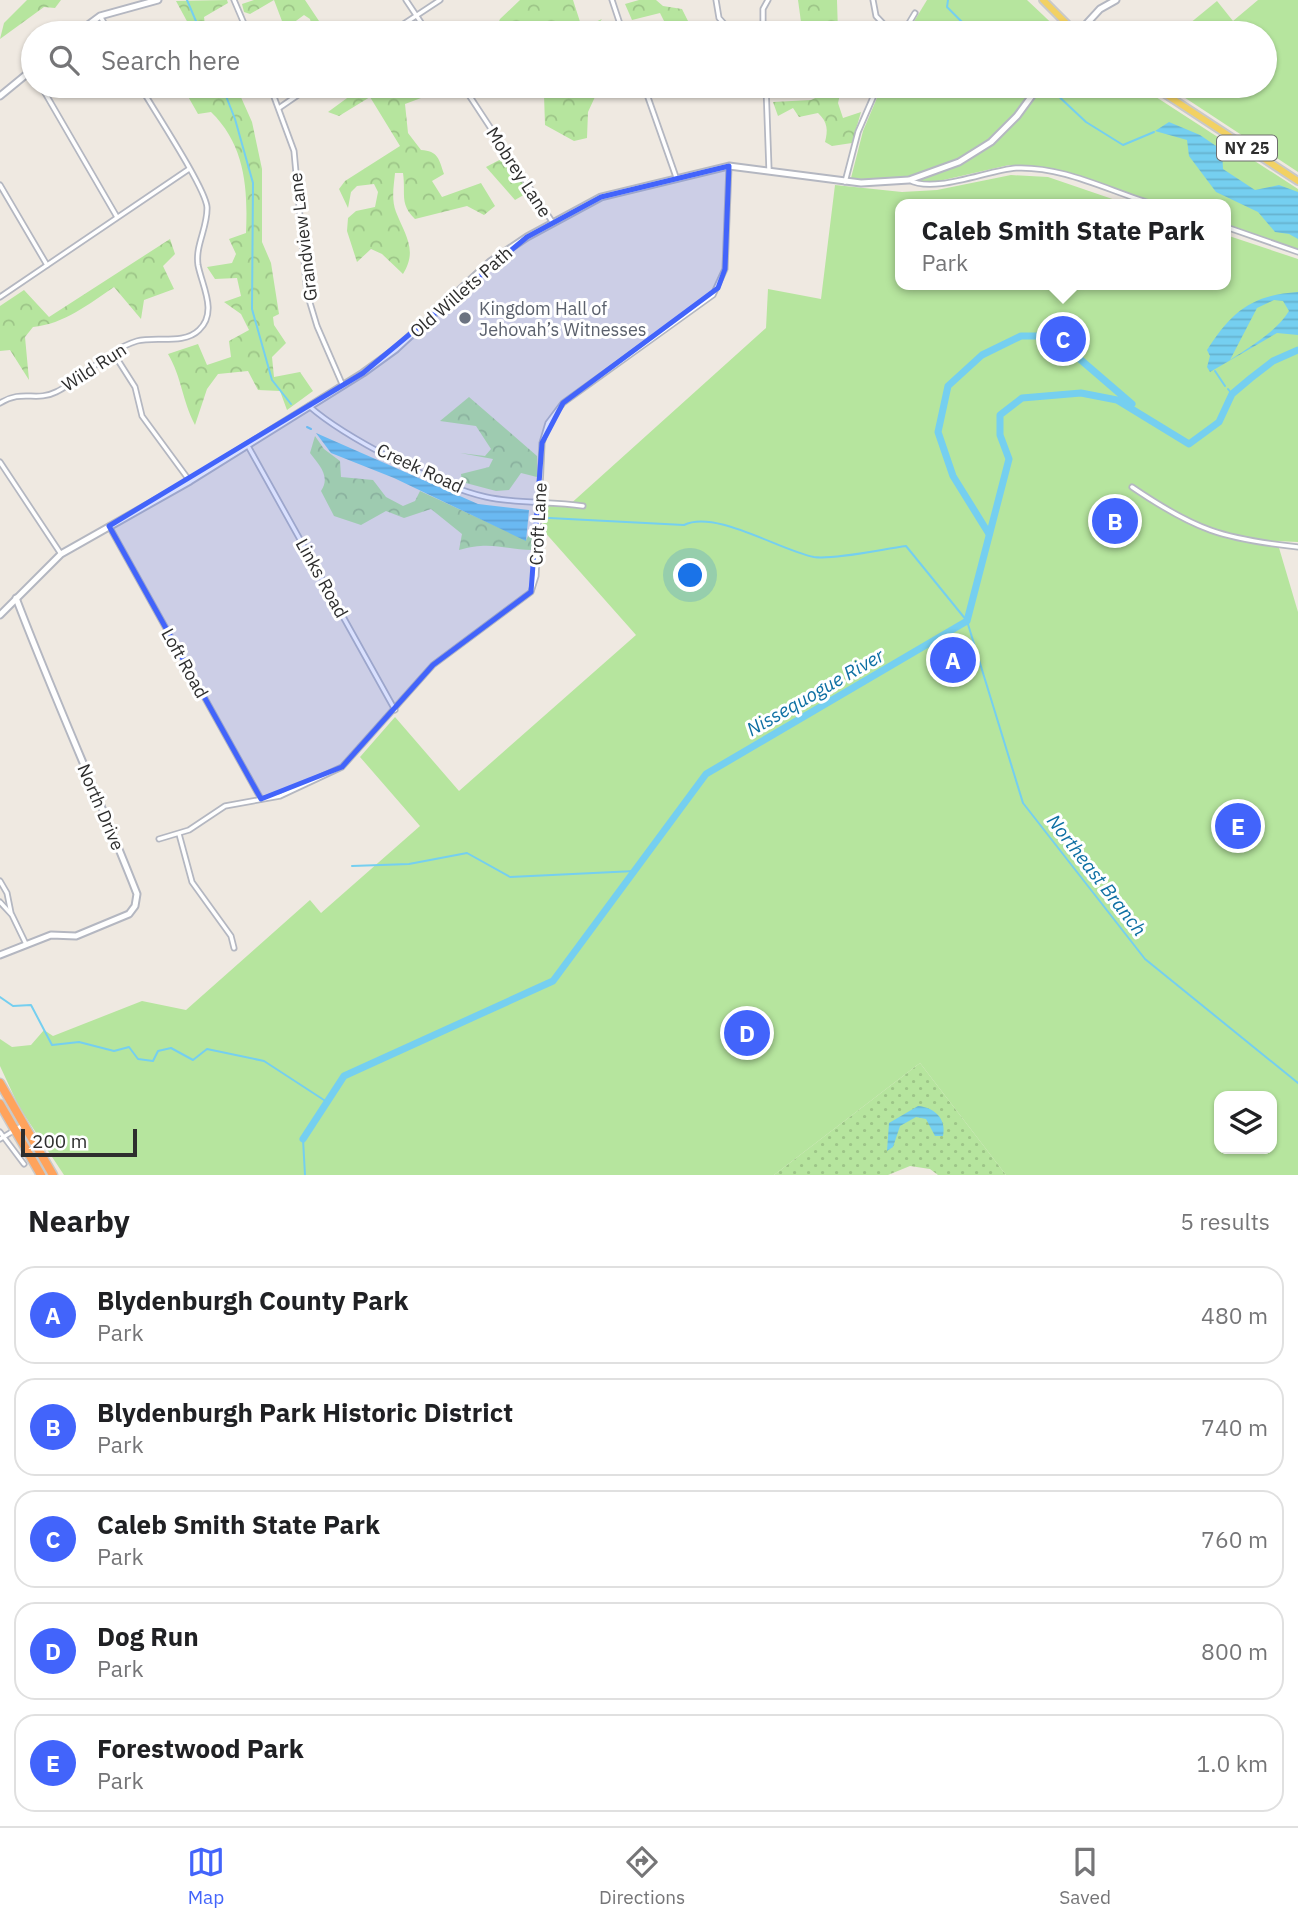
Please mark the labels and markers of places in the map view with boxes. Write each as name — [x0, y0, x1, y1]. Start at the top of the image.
place label: Kingdom Hall of Jehovah’s Witnesses — [479, 297, 647, 341]
marker: Kingdom Hall of Jehovah’s Witnesses — [457, 310, 473, 326]
pin: C — [1040, 313, 1086, 365]
pin: B — [1092, 495, 1138, 547]
pin: A — [930, 634, 976, 686]
pin: E — [1215, 800, 1261, 852]
pin: D — [724, 1007, 770, 1059]

